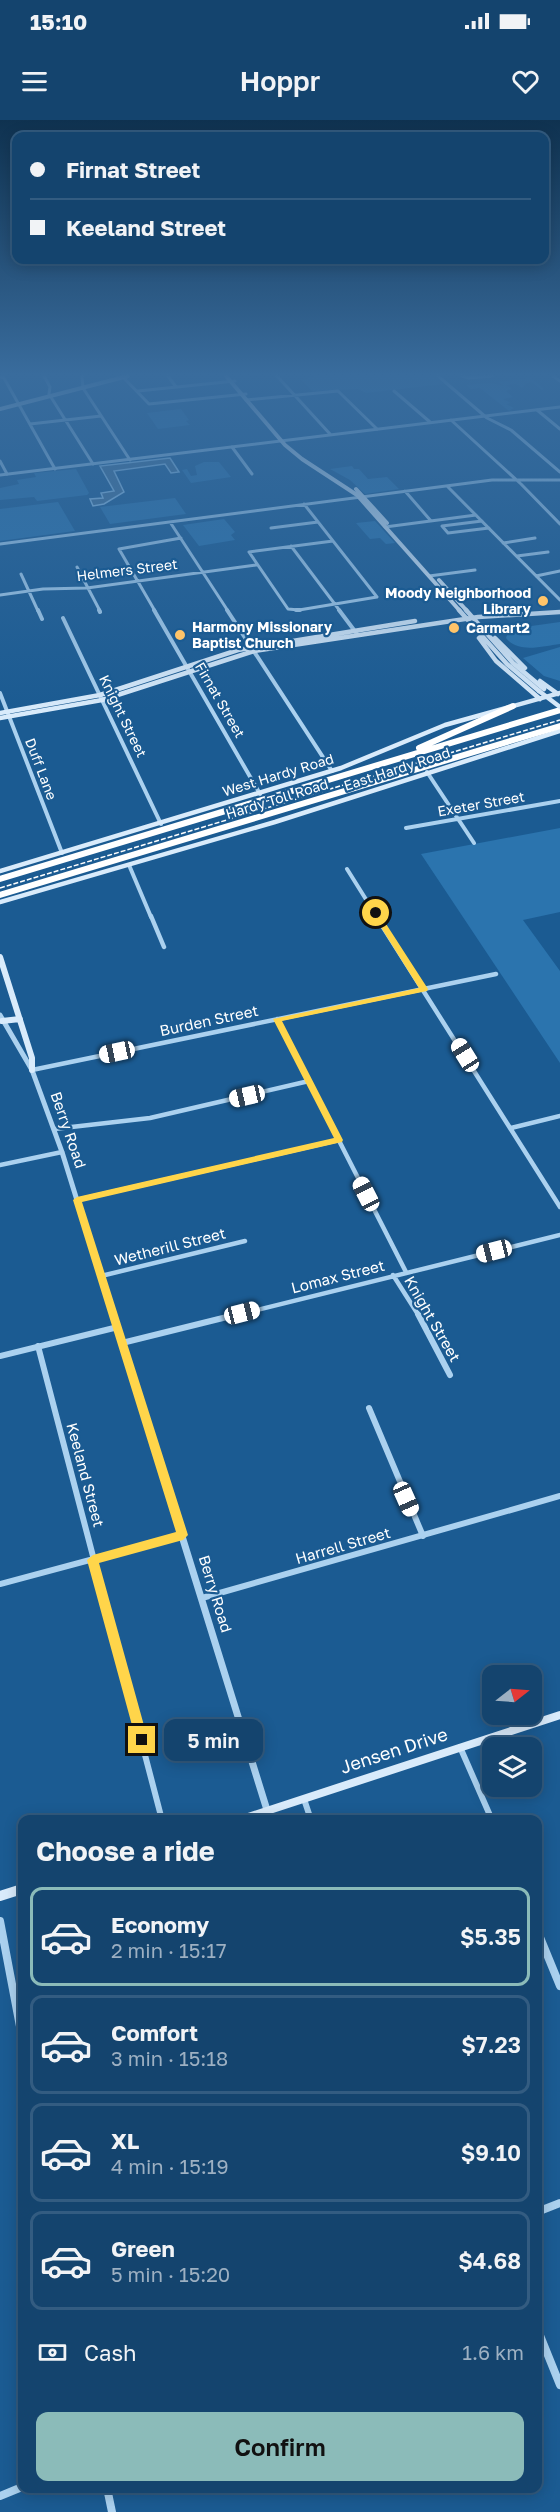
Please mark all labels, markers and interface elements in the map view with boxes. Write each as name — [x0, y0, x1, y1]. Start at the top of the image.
text: 15:10 — [30, 8, 87, 35]
icon: menu — [18, 65, 51, 98]
text: Hoppr — [240, 65, 320, 97]
icon: heart — [509, 65, 542, 98]
text: Firnat Street — [66, 156, 200, 183]
text: Keeland Street — [66, 214, 226, 241]
street label: Helmers Street — [75, 555, 178, 584]
place label: Moody Neighborhood Library — [385, 584, 532, 617]
marker: Moody Neighborhood Library — [536, 594, 550, 608]
place label: Harmony Missionary Baptist Church — [192, 618, 333, 651]
place label: Carmart2 — [466, 619, 530, 636]
marker: Carmart2 — [447, 621, 461, 635]
marker: Harmony Missionary Baptist Church — [173, 628, 187, 642]
street label: Firnat Street — [192, 659, 249, 741]
street label: Knight Street — [96, 672, 151, 760]
street label: Duff Lane — [22, 735, 61, 802]
street label: East Hardy Road — [341, 743, 452, 794]
street label: West Hardy Road — [220, 749, 336, 800]
street label: Hardy Toll Road — [223, 775, 330, 822]
street label: Exeter Street — [436, 787, 526, 820]
route start — [362, 899, 389, 926]
street label: Burden Street — [158, 1001, 260, 1039]
car — [448, 1035, 482, 1075]
car — [98, 1039, 136, 1065]
car — [227, 1083, 267, 1109]
street label: Berry Road — [47, 1089, 90, 1170]
car — [350, 1174, 382, 1214]
street label: Wetherill Street — [112, 1224, 227, 1269]
car — [474, 1238, 514, 1264]
street label: Lomax Street — [289, 1256, 386, 1296]
street label: Knight Street — [401, 1272, 465, 1365]
car — [222, 1300, 262, 1326]
street label: Keeland Street — [63, 1421, 109, 1529]
car — [390, 1479, 422, 1519]
street label: Harrell Street — [293, 1523, 392, 1567]
street label: Berry Road — [196, 1553, 236, 1635]
north arrow — [482, 1665, 542, 1725]
map controls — [482, 1665, 542, 1797]
callout: 5 min — [163, 1719, 262, 1761]
street label: Jensen Drive — [337, 1722, 450, 1778]
route end — [128, 1726, 155, 1753]
text: 5 min — [188, 1728, 240, 1752]
button: layers — [482, 1737, 542, 1797]
text: Choose a ride — [36, 1835, 215, 1867]
icon: car — [39, 1910, 93, 1964]
text: Economy — [111, 1911, 209, 1938]
text: $5.35 — [460, 1923, 521, 1950]
text: 2 min · 15:17 — [111, 1938, 227, 1962]
icon: car — [39, 2018, 93, 2072]
text: Comfort — [111, 2019, 198, 2046]
text: $7.23 — [461, 2031, 521, 2058]
text: 3 min · 15:18 — [111, 2046, 228, 2070]
icon: car — [39, 2126, 93, 2180]
text: XL — [111, 2127, 139, 2154]
text: $9.10 — [461, 2139, 521, 2166]
text: 4 min · 15:19 — [111, 2154, 229, 2178]
icon: car — [39, 2234, 93, 2288]
text: Green — [111, 2235, 175, 2262]
text: $4.68 — [458, 2247, 521, 2274]
text: 5 min · 15:20 — [111, 2262, 230, 2286]
icon: cash — [36, 2336, 69, 2369]
text: Cash — [84, 2339, 137, 2366]
text: 1.6 km — [462, 2340, 524, 2364]
button: Confirm — [36, 2412, 524, 2481]

